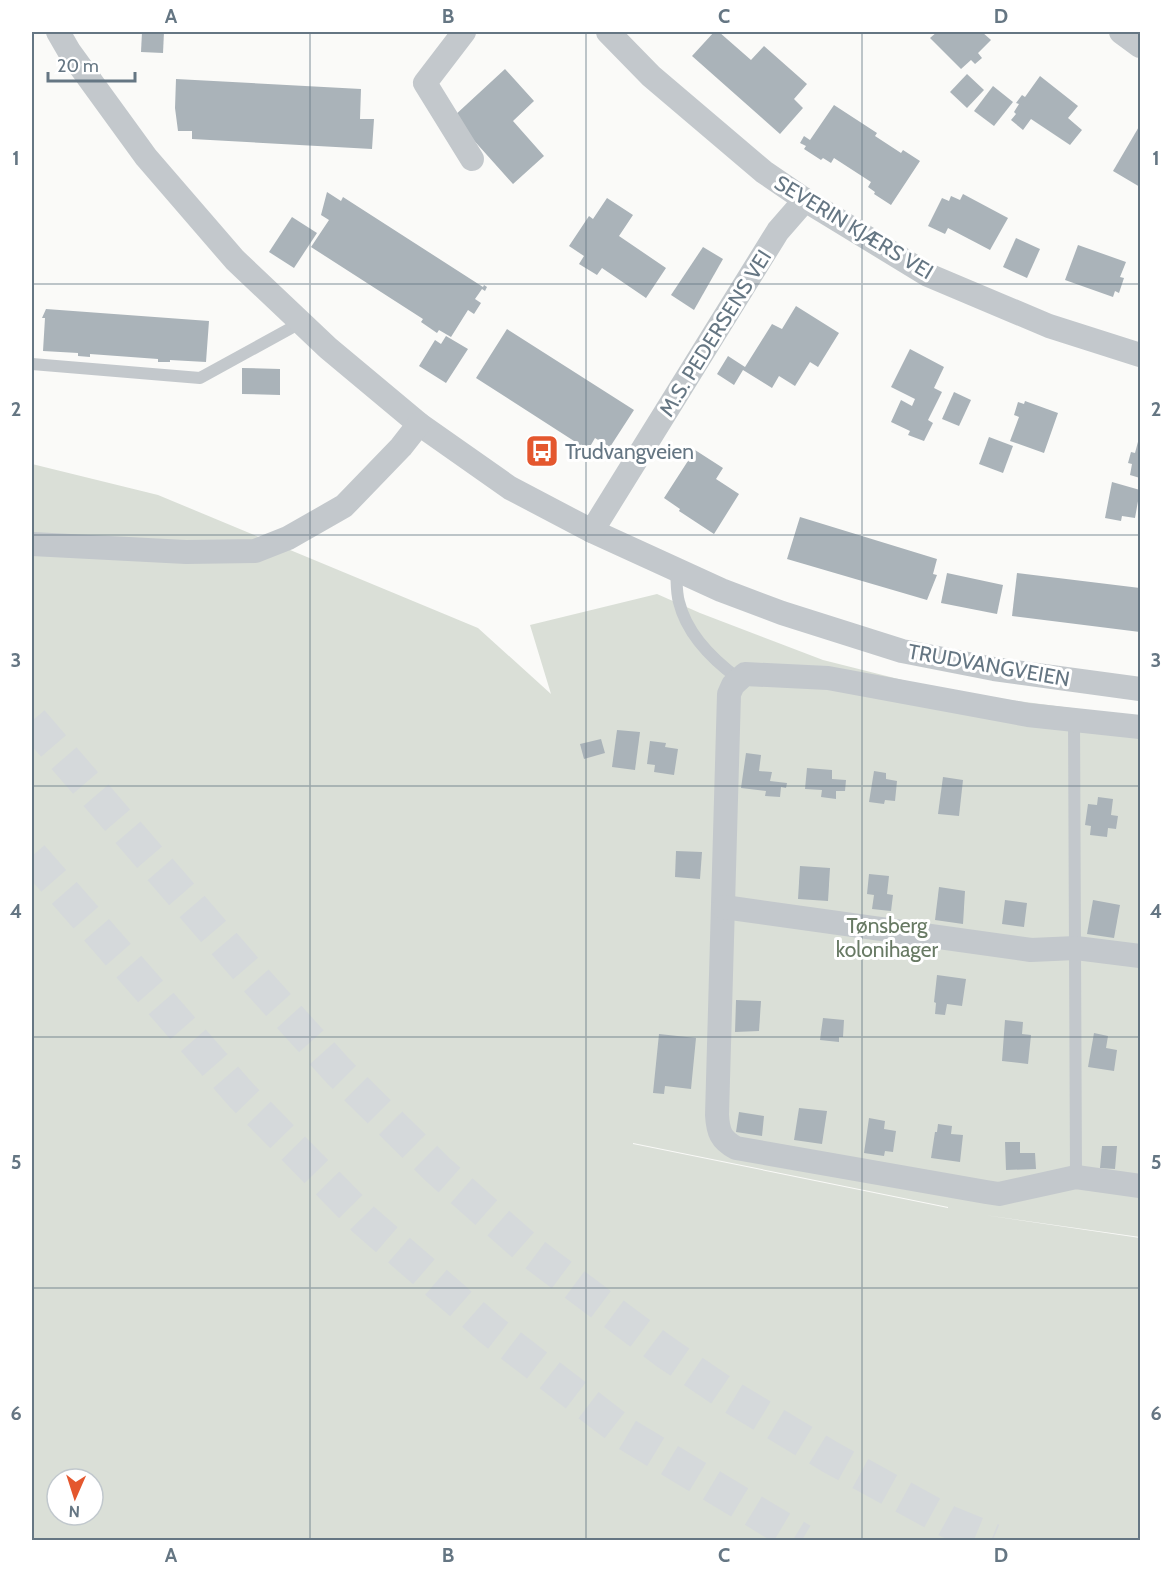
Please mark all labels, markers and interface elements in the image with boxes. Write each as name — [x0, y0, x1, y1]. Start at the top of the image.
text: A — [165, 4, 178, 28]
text: B — [442, 4, 454, 28]
text: C — [718, 4, 730, 28]
text: D — [994, 4, 1008, 28]
scale bar — [48, 45, 135, 83]
text: 20 m — [57, 55, 99, 77]
text: 1 — [12, 146, 20, 170]
text: 1 — [1152, 146, 1160, 170]
street label: SEVERIN KJÆRS VEI — [770, 170, 938, 284]
street label: M.S. PEDERSENS VEI — [654, 245, 776, 421]
text: 2 — [11, 397, 21, 421]
text: 2 — [1151, 397, 1161, 421]
bus stop icon: Trudvangveien — [524, 433, 560, 469]
place label: Trudvangveien — [565, 439, 694, 464]
street label: TRUDVANGVEIEN — [906, 638, 1072, 692]
text: 3 — [11, 648, 21, 672]
text: 3 — [1151, 648, 1161, 672]
text: 4 — [10, 899, 22, 923]
text: 4 — [1150, 899, 1162, 923]
park label: Tønsberg kolonihager — [836, 913, 939, 962]
text: 5 — [11, 1150, 21, 1174]
text: 5 — [1151, 1150, 1161, 1174]
text: 6 — [10, 1401, 22, 1425]
text: 6 — [1150, 1401, 1162, 1425]
north arrow — [45, 1467, 105, 1527]
text: N — [68, 1502, 80, 1521]
text: A — [165, 1543, 178, 1567]
text: B — [442, 1543, 454, 1567]
text: C — [718, 1543, 730, 1567]
text: D — [994, 1543, 1008, 1567]

